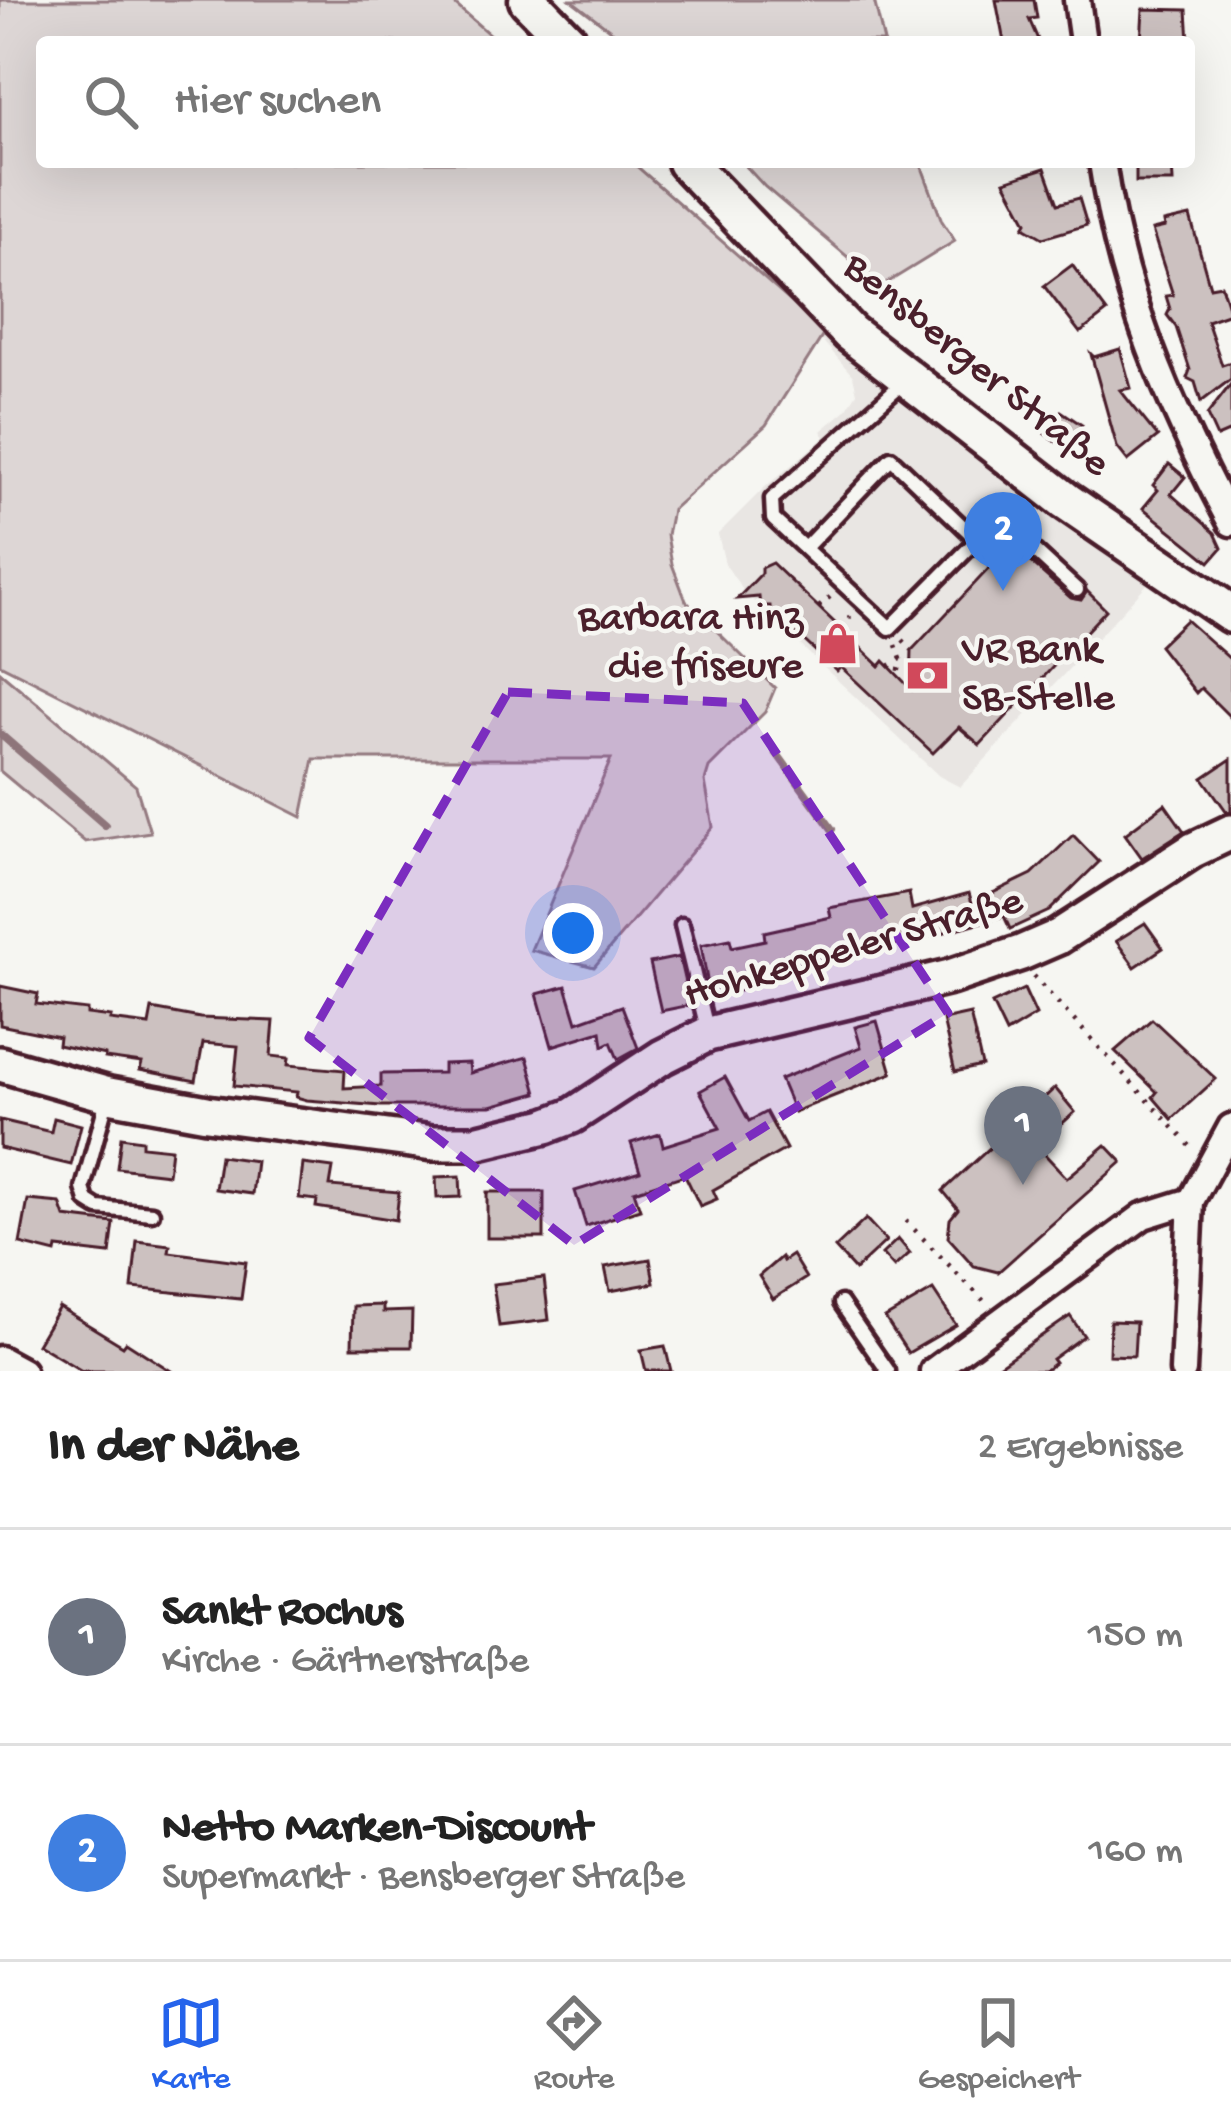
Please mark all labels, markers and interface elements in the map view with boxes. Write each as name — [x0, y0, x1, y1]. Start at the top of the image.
search box — [36, 36, 1195, 168]
icon: search — [78, 69, 144, 135]
text: Hier suchen — [174, 76, 381, 129]
street label: Bensberger Straße — [831, 244, 1120, 491]
pin: 2 — [964, 492, 1042, 591]
place label: Barbara Hinz die friseure — [577, 596, 804, 693]
shop icon: Barbara Hinz die friseure — [814, 621, 860, 667]
place label: VR Bank SB-Stelle — [961, 628, 1116, 725]
bank icon: VR Bank SB-Stelle — [905, 653, 951, 699]
street label: Hohkeppeler Straße — [679, 878, 1030, 1022]
your location — [543, 903, 603, 963]
pin: 1 — [984, 1086, 1062, 1185]
text: In der Nähe — [48, 1419, 298, 1479]
text: 2 Ergebnisse — [978, 1426, 1183, 1472]
text: Sankt Rochus — [162, 1587, 402, 1640]
text: 1 — [79, 1614, 95, 1660]
text: 150 m — [1088, 1614, 1183, 1660]
text: Kirche · Gärtnerstraße — [162, 1640, 529, 1686]
text: Netto Marken-Discount — [162, 1803, 591, 1856]
text: 2 — [77, 1830, 97, 1876]
text: 160 m — [1088, 1830, 1183, 1876]
text: Supermarkt · Bensberger Straße — [162, 1856, 685, 1902]
tab: Karte — [152, 1990, 230, 2100]
tab: Route — [534, 1990, 614, 2100]
tab: Gespeichert — [918, 1990, 1079, 2100]

